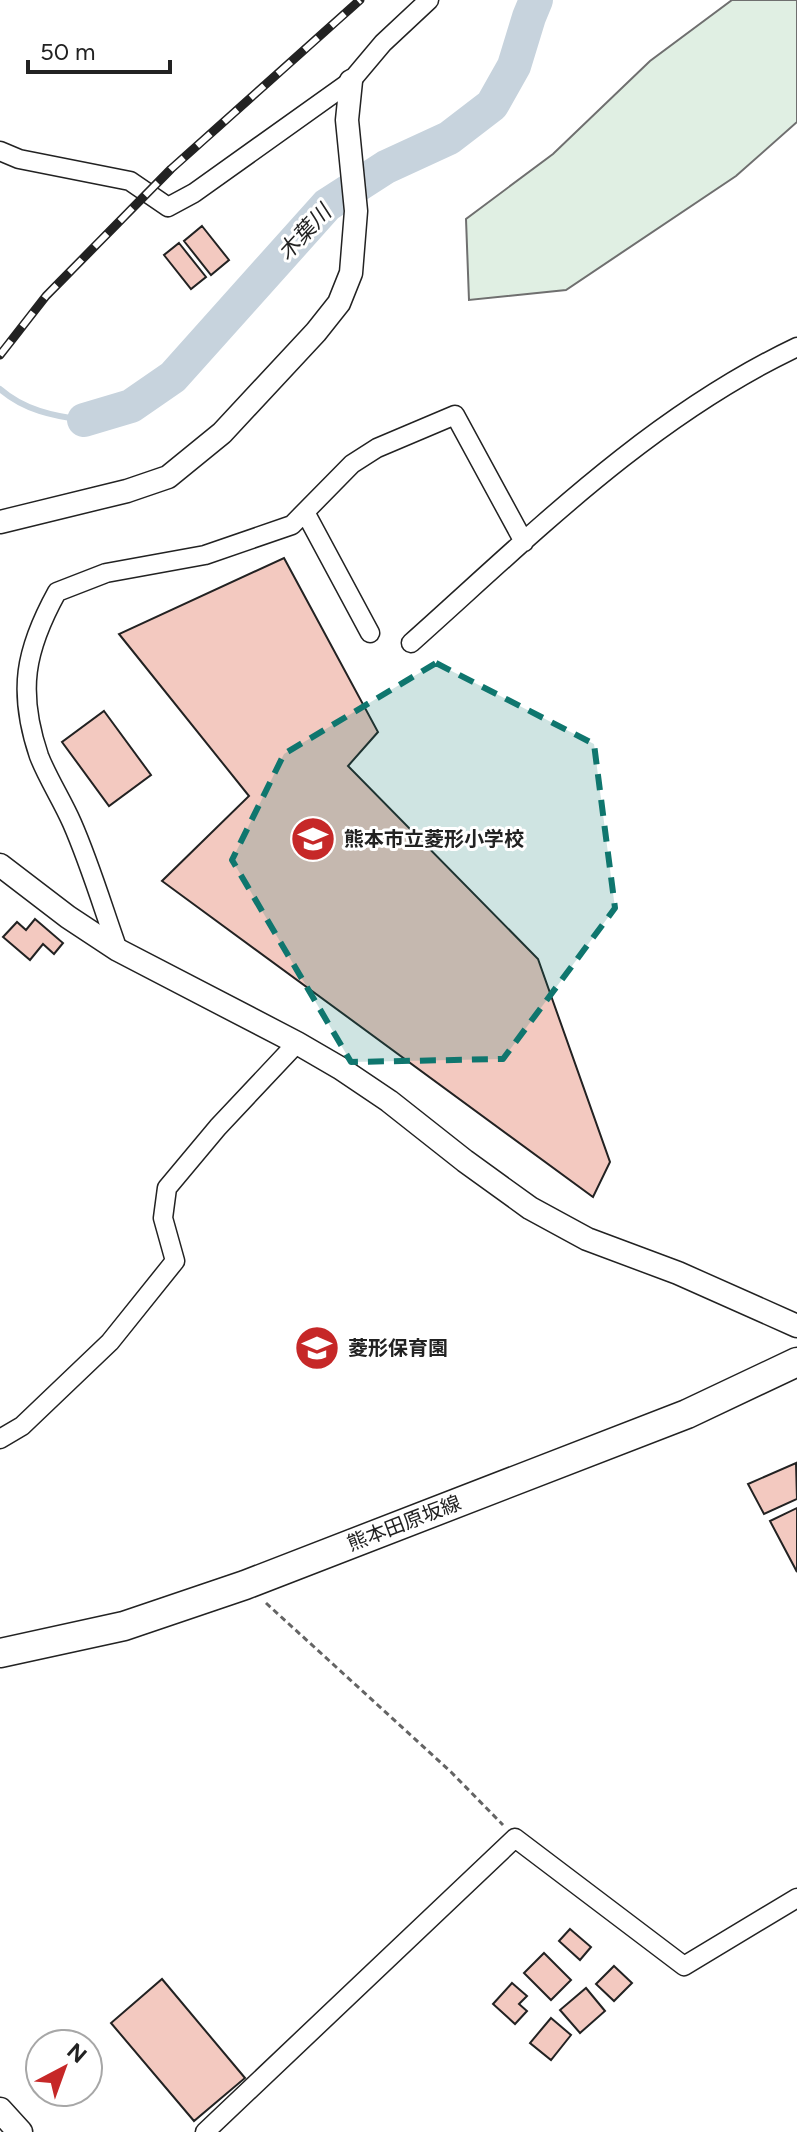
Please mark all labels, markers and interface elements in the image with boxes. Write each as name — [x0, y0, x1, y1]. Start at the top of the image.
scale bar — [28, 24, 170, 74]
text: 50 m — [40, 37, 96, 66]
water label: 木葉川 — [272, 198, 338, 266]
school or university icon: 熊本市立菱形小学校 — [289, 815, 337, 863]
place label: 熊本市立菱形小学校 — [344, 827, 524, 851]
school or university icon: 菱形保育園 — [293, 1324, 341, 1372]
place label: 菱形保育園 — [348, 1336, 448, 1360]
street label: 熊本田原坂線 — [344, 1490, 464, 1556]
north arrow — [24, 2028, 104, 2108]
text: N — [62, 2038, 92, 2069]

